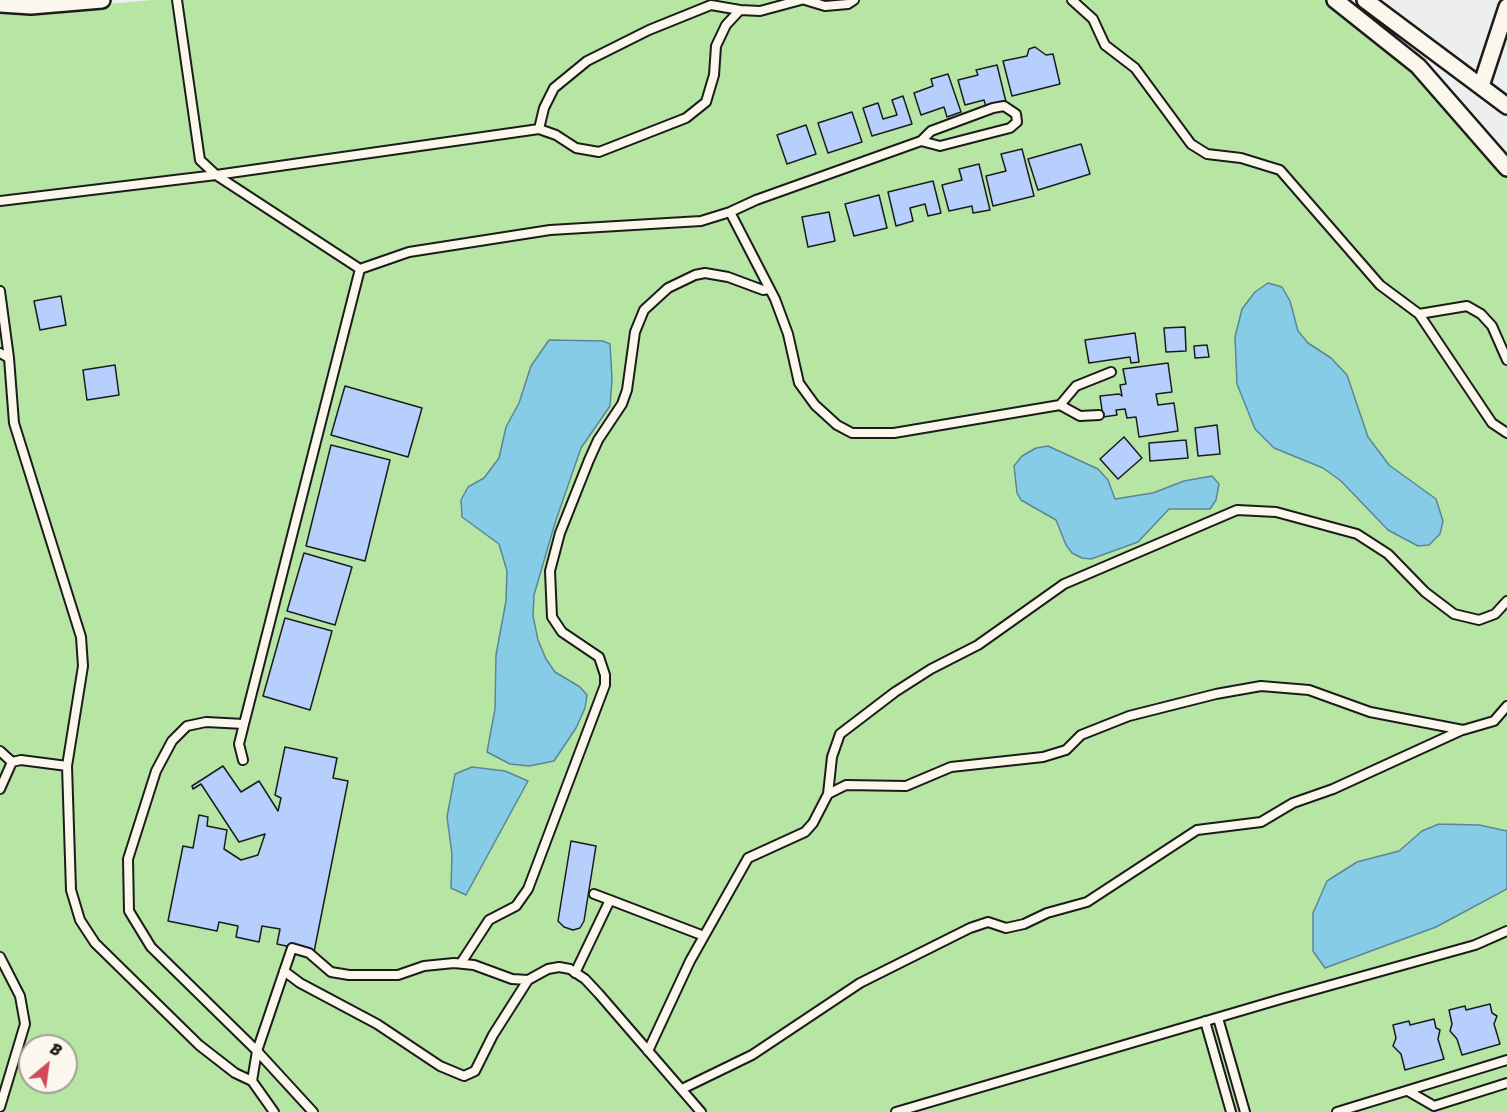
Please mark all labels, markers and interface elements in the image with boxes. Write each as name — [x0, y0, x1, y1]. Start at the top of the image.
north arrow — [18, 1034, 78, 1094]
text: B — [45, 1034, 67, 1065]

